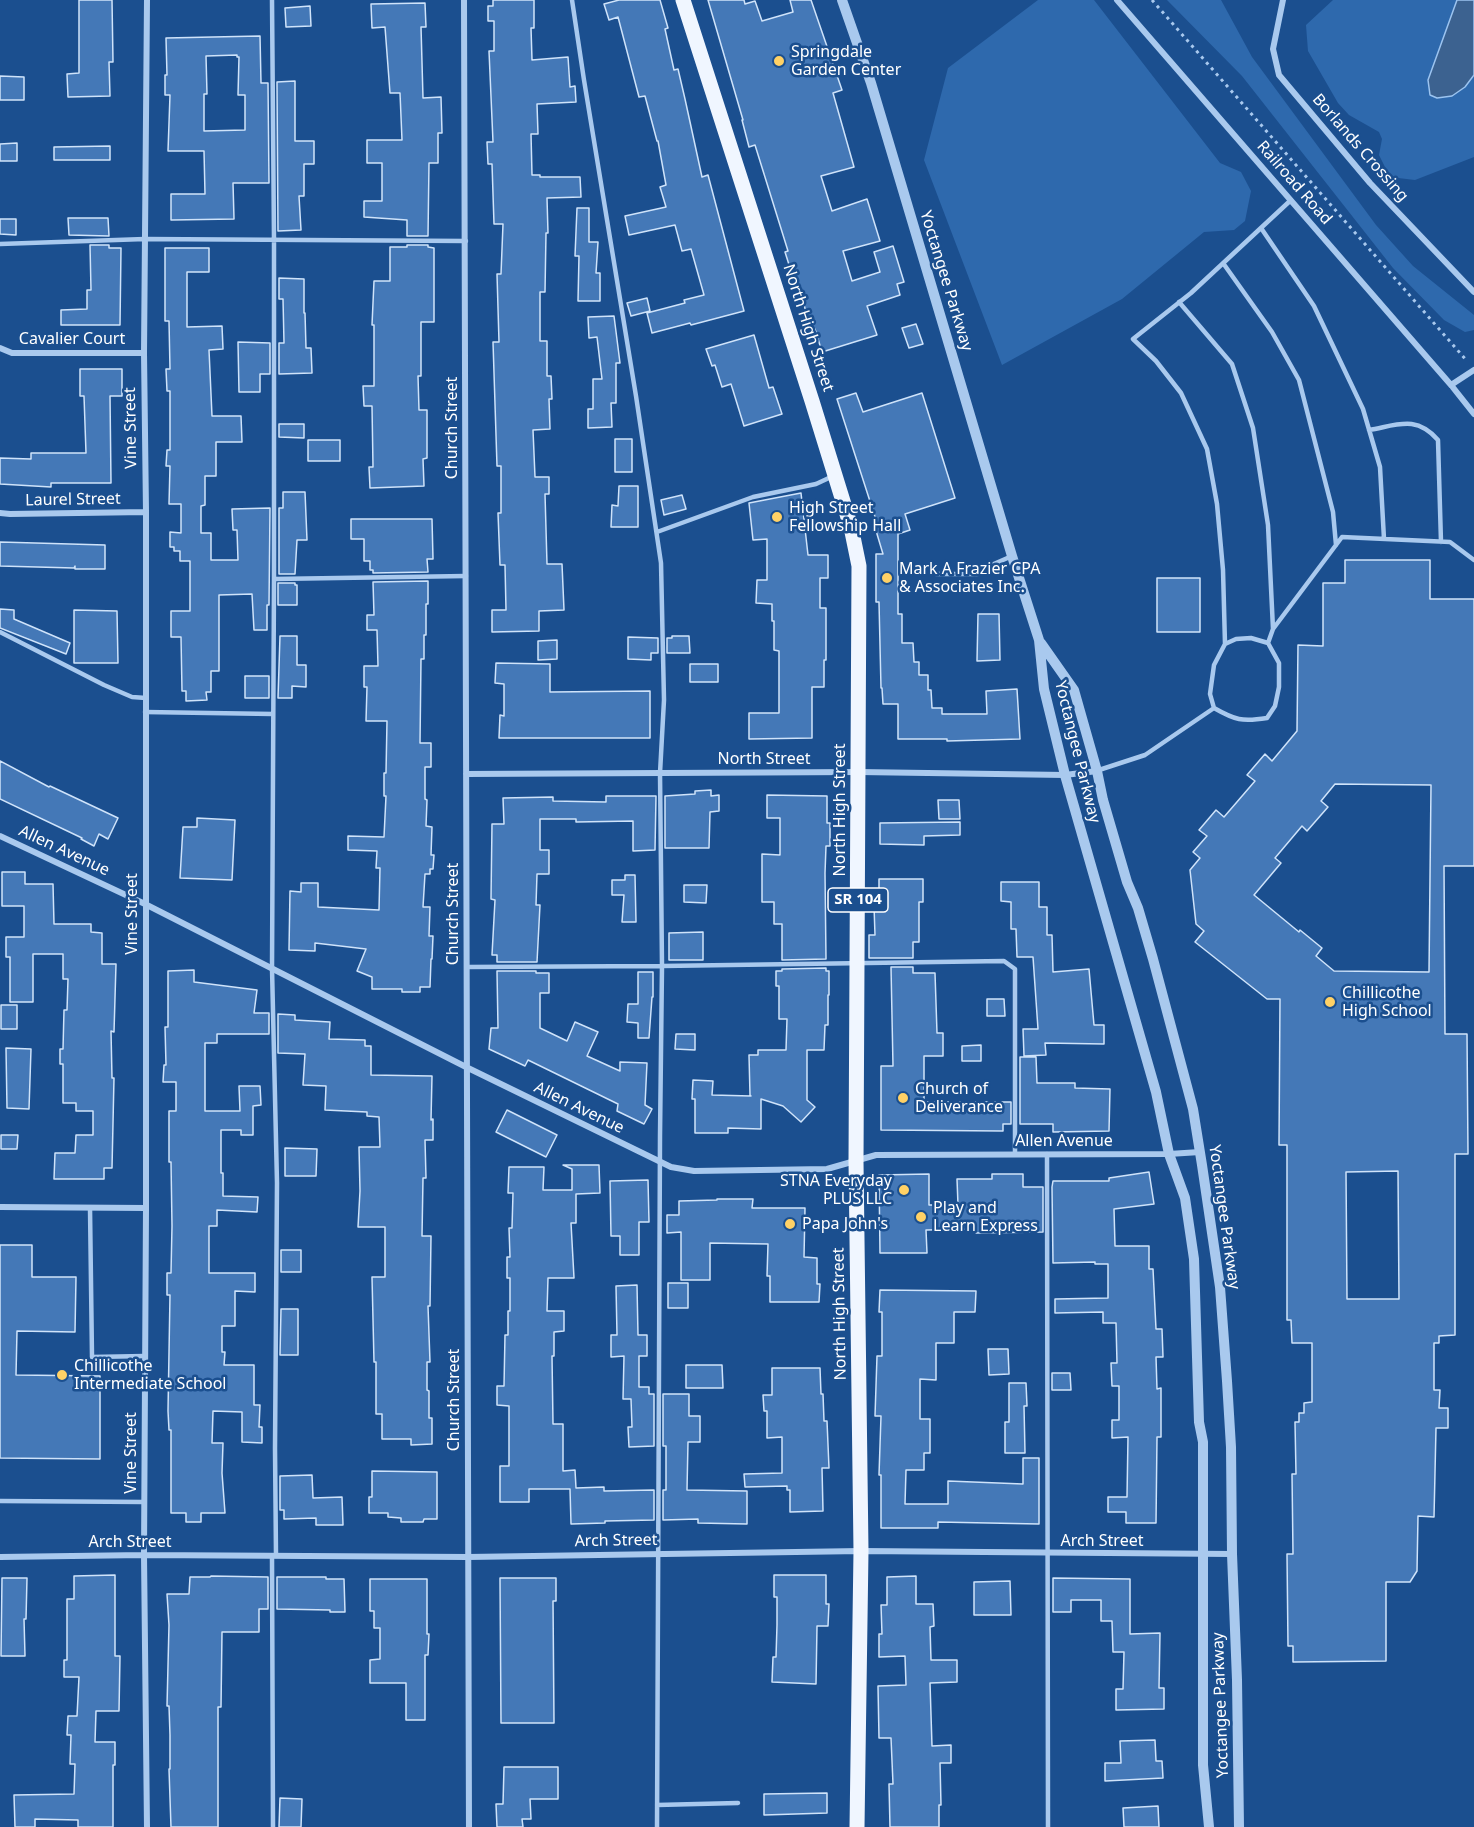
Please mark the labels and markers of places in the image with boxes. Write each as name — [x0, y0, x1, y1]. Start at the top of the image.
place label: Springdale Garden Center — [791, 42, 901, 80]
marker: Springdale Garden Center — [772, 54, 786, 68]
place label: High Street Fellowship Hall — [789, 498, 901, 536]
marker: High Street Fellowship Hall — [770, 510, 784, 524]
place label: Mark A Frazier CPA & Associates Inc. — [899, 559, 1040, 597]
marker: Mark A Frazier CPA & Associates Inc. — [880, 571, 894, 585]
place label: Chillicothe High School — [1342, 983, 1432, 1021]
marker: Chillicothe High School — [1323, 995, 1337, 1009]
place label: Church of Deliverance — [915, 1079, 1003, 1117]
marker: Church of Deliverance — [896, 1091, 910, 1105]
place label: STNA Everyday PLUS LLC — [780, 1171, 892, 1209]
marker: STNA Everyday PLUS LLC — [897, 1183, 911, 1197]
place label: Play and Learn Express — [933, 1198, 1038, 1236]
marker: Play and Learn Express — [914, 1210, 928, 1224]
place label: Papa John's — [802, 1214, 888, 1234]
marker: Papa John's — [783, 1217, 797, 1231]
place label: Chillicothe Intermediate School — [74, 1356, 226, 1394]
marker: Chillicothe Intermediate School — [55, 1368, 69, 1382]

